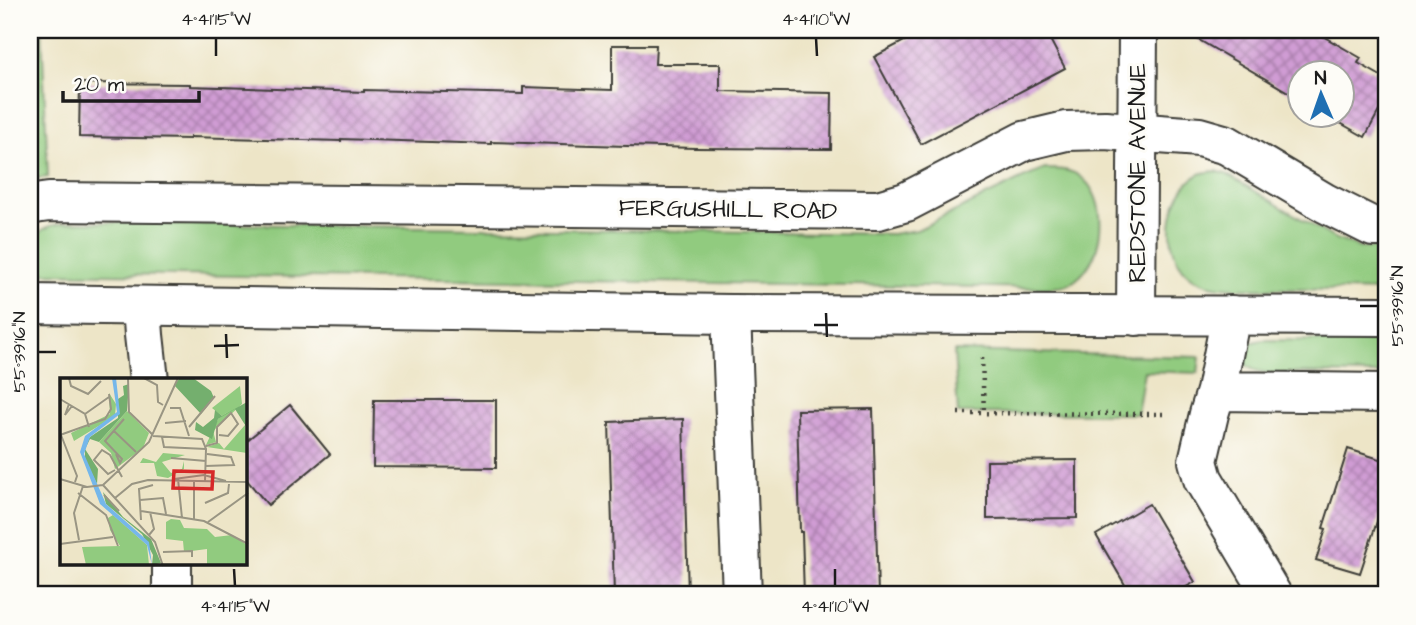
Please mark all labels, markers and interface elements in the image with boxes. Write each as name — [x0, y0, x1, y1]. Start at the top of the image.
text: 4°41'15"W — [181, 7, 251, 32]
text: 4°41'10"W — [782, 7, 850, 32]
scale bar — [63, 60, 200, 104]
north arrow — [1286, 60, 1356, 130]
street label: REDSTONE AVENUE — [1121, 63, 1155, 283]
text: N — [1314, 65, 1327, 92]
text: 20 m — [74, 70, 125, 99]
street label: FERGUSHILL ROAD — [618, 191, 838, 229]
text: 55°39'16"N — [1385, 266, 1410, 346]
text: 55°39'16"N — [7, 312, 32, 392]
inset map — [60, 378, 247, 566]
text: 4°41'15"W — [200, 594, 270, 619]
text: 4°41'10"W — [801, 594, 869, 619]

